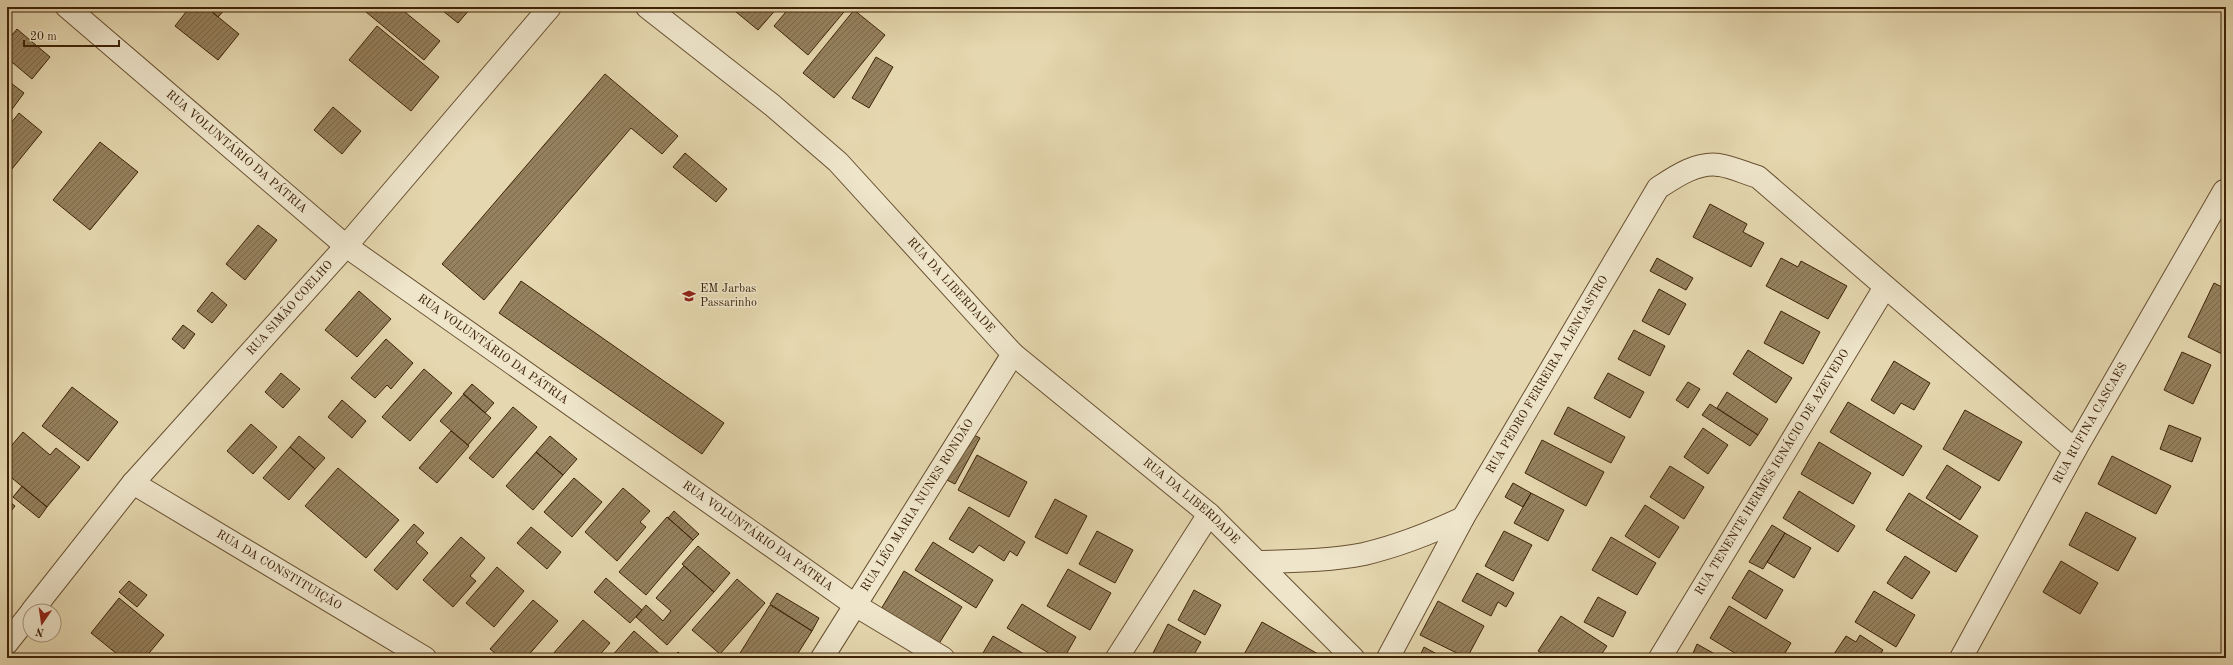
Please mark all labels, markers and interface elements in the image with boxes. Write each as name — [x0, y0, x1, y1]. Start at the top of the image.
scale bar — [24, 22, 119, 48]
text: 20 m — [30, 31, 57, 43]
street label: RUA VOLUNTÁRIO DA PÁTRIA — [164, 89, 309, 216]
street label: RUA DA LIBERDADE — [904, 236, 996, 335]
street label: RUA SIMÃO COELHO — [245, 259, 335, 358]
street label: RUA PEDRO FERREIRA ALENCASTRO — [1485, 274, 1611, 476]
place label: EM Jarbas Passarinho — [700, 283, 757, 309]
school or university icon: EM Jarbas Passarinho — [681, 288, 697, 304]
street label: RUA VOLUNTÁRIO DA PÁTRIA — [415, 292, 570, 407]
street label: RUA TENENTE HERMES IGNÁCIO DE AZEVEDO — [1693, 347, 1852, 598]
street label: RUA RUFINA CASCAES — [2052, 361, 2130, 486]
street label: RUA LÉO MARIA NUNES RONDÃO — [859, 417, 976, 594]
street label: RUA DA LIBERDADE — [1140, 457, 1241, 546]
street label: RUA VOLUNTÁRIO DA PÁTRIA — [680, 479, 835, 593]
street label: RUA DA CONSTITUIÇÃO — [214, 528, 344, 612]
north arrow — [22, 603, 62, 643]
text: N — [34, 625, 45, 638]

